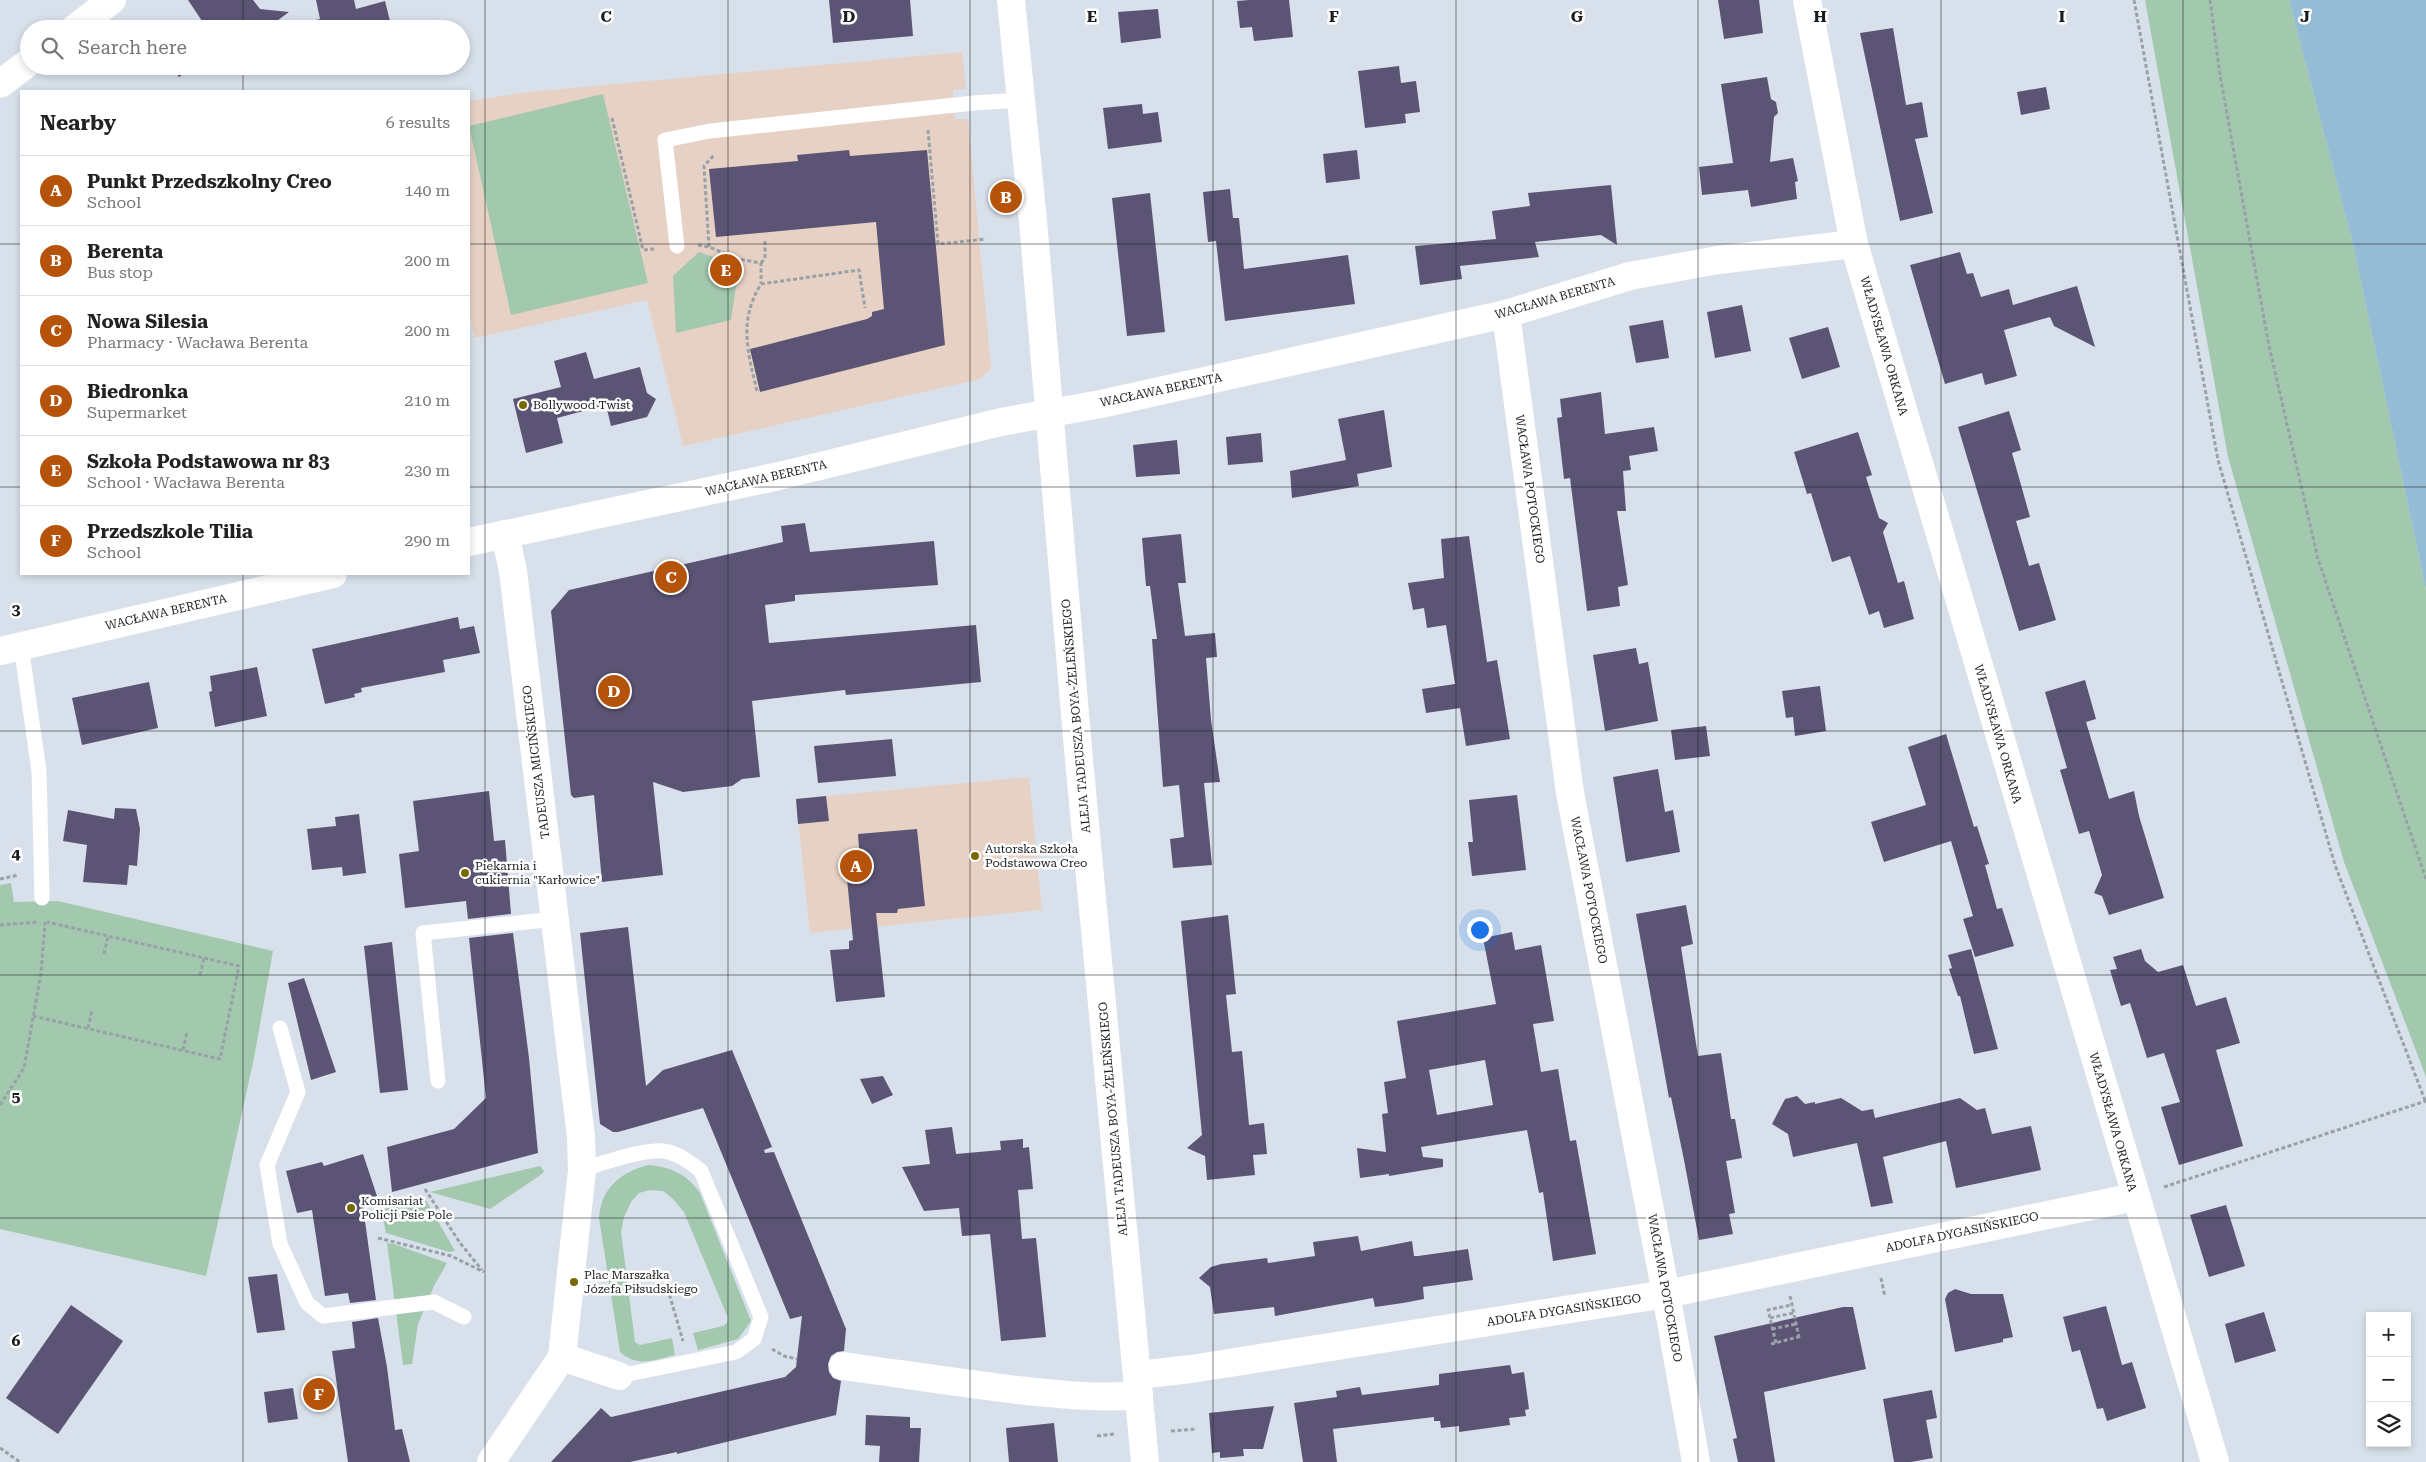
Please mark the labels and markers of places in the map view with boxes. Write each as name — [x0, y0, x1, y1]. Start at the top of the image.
pin: B — [990, 178, 1022, 216]
pin: E — [710, 251, 742, 289]
place label: Bollywood Twist — [533, 398, 631, 412]
marker: Bollywood Twist — [517, 399, 529, 411]
pin: C — [655, 558, 687, 596]
pin: D — [598, 672, 630, 710]
place label: Autorska Szkoła Podstawowa Creo — [985, 842, 1087, 870]
pin: A — [840, 847, 872, 885]
marker: Autorska Szkoła Podstawowa Creo — [969, 850, 981, 862]
place label: Piekarnia i cukiernia "Karłowice" — [475, 859, 600, 887]
marker: Piekarnia i cukiernia "Karłowice" — [459, 867, 471, 879]
place label: Komisariat Policji Psie Pole — [361, 1194, 453, 1222]
marker: Komisariat Policji Psie Pole — [345, 1202, 357, 1214]
place label: Plac Marszałka Józefa Piłsudskiego — [584, 1268, 698, 1296]
marker: Plac Marszałka Józefa Piłsudskiego — [568, 1276, 580, 1288]
pin: F — [303, 1375, 335, 1413]

